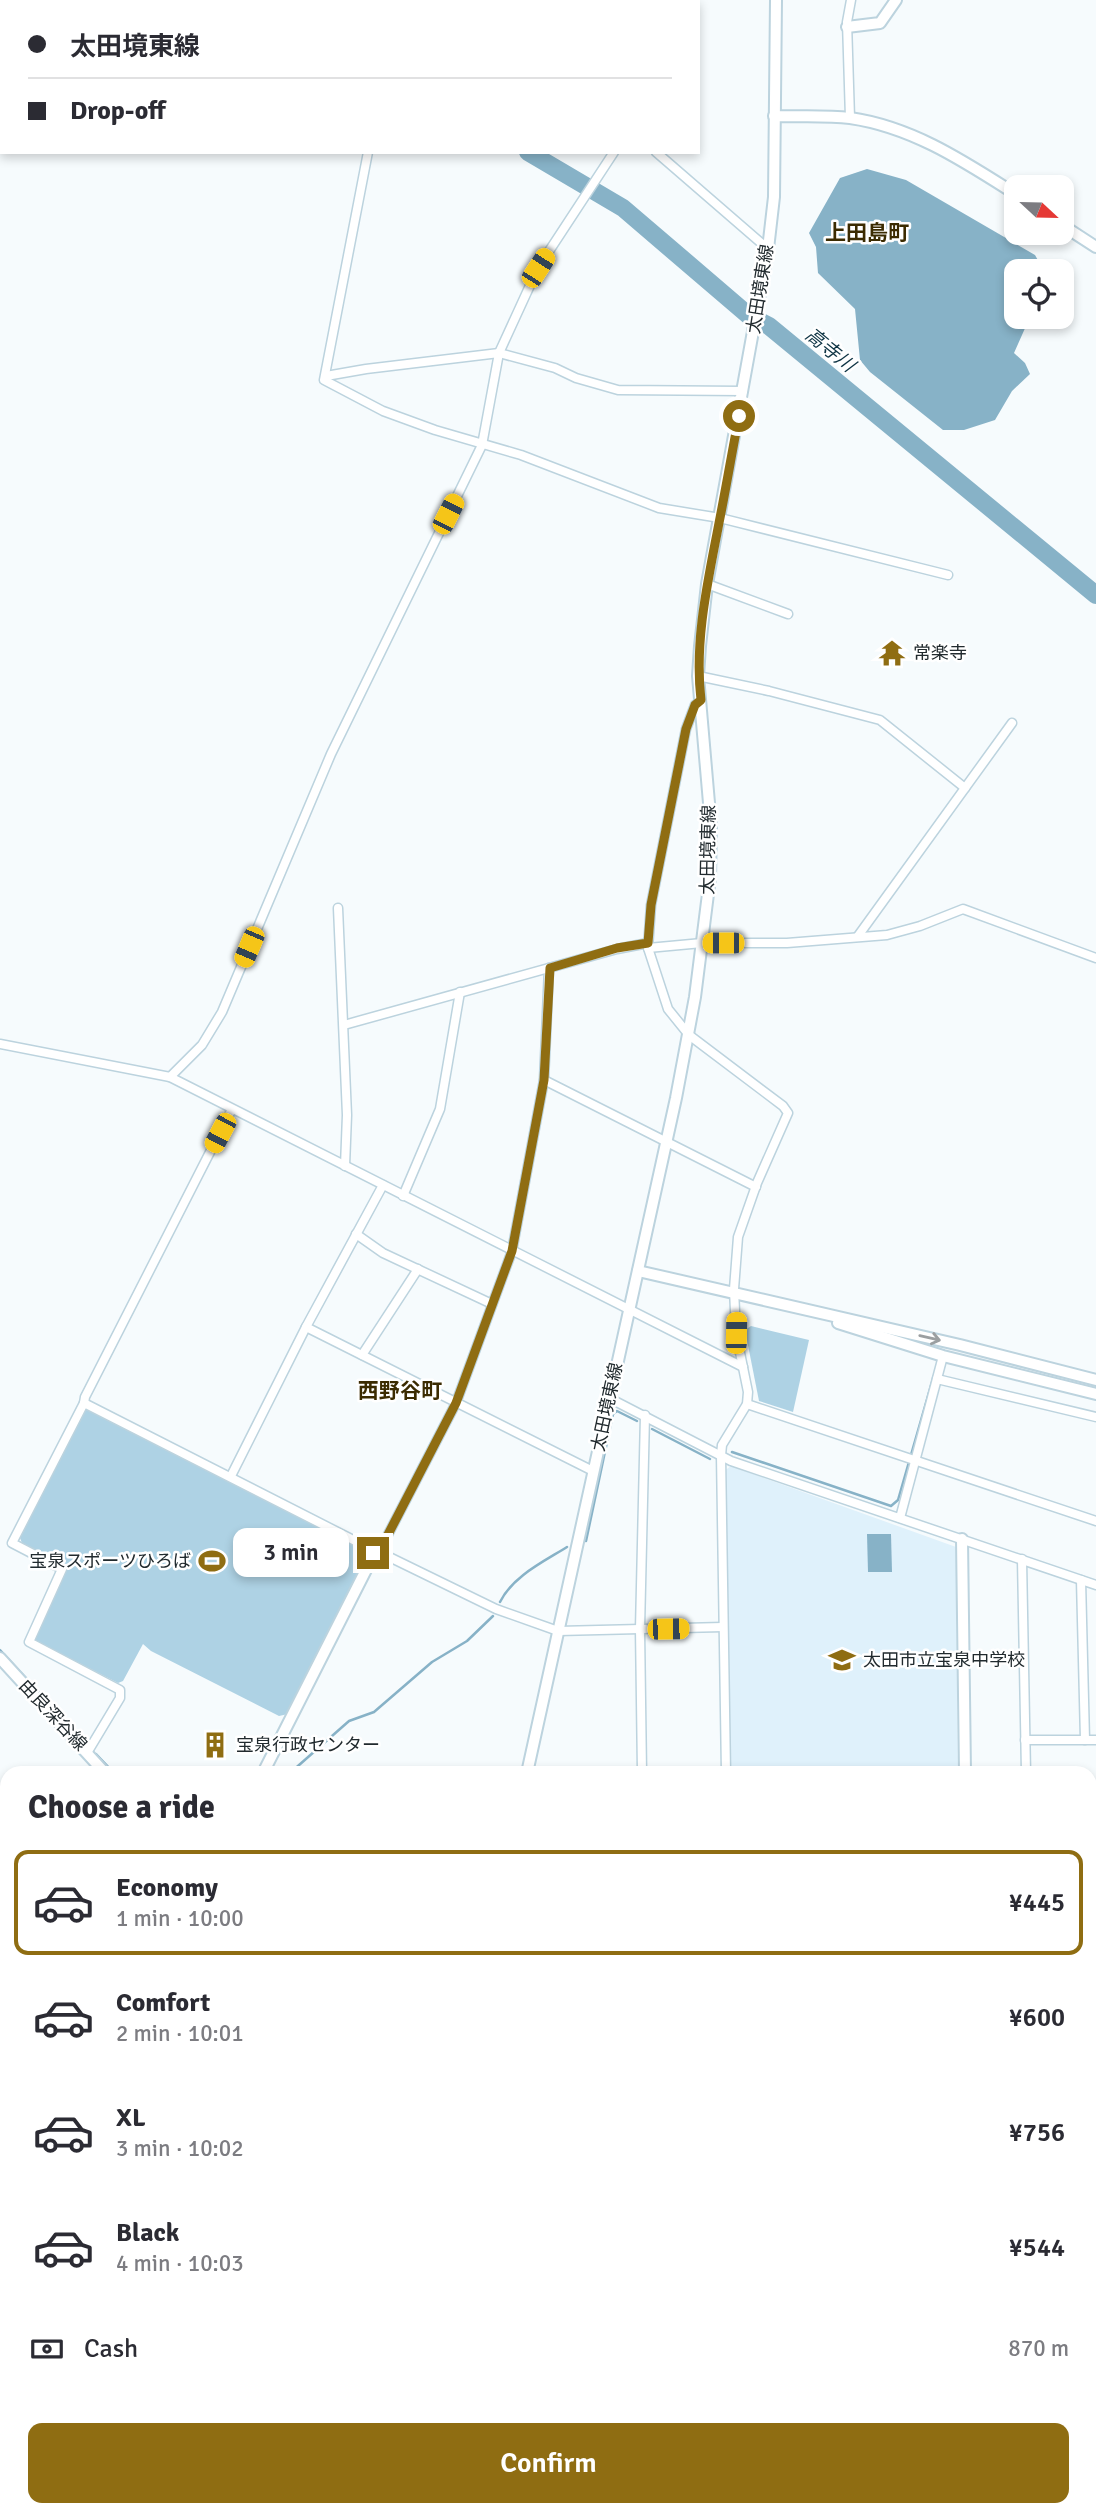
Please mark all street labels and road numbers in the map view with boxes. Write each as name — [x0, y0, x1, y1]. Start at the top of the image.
street label: 太田境東線 — [742, 243, 778, 335]
street label: 太田境東線 — [696, 805, 720, 895]
street label: 太田境東線 — [587, 1361, 627, 1453]
street label: 由良深谷線 — [14, 1675, 92, 1755]

